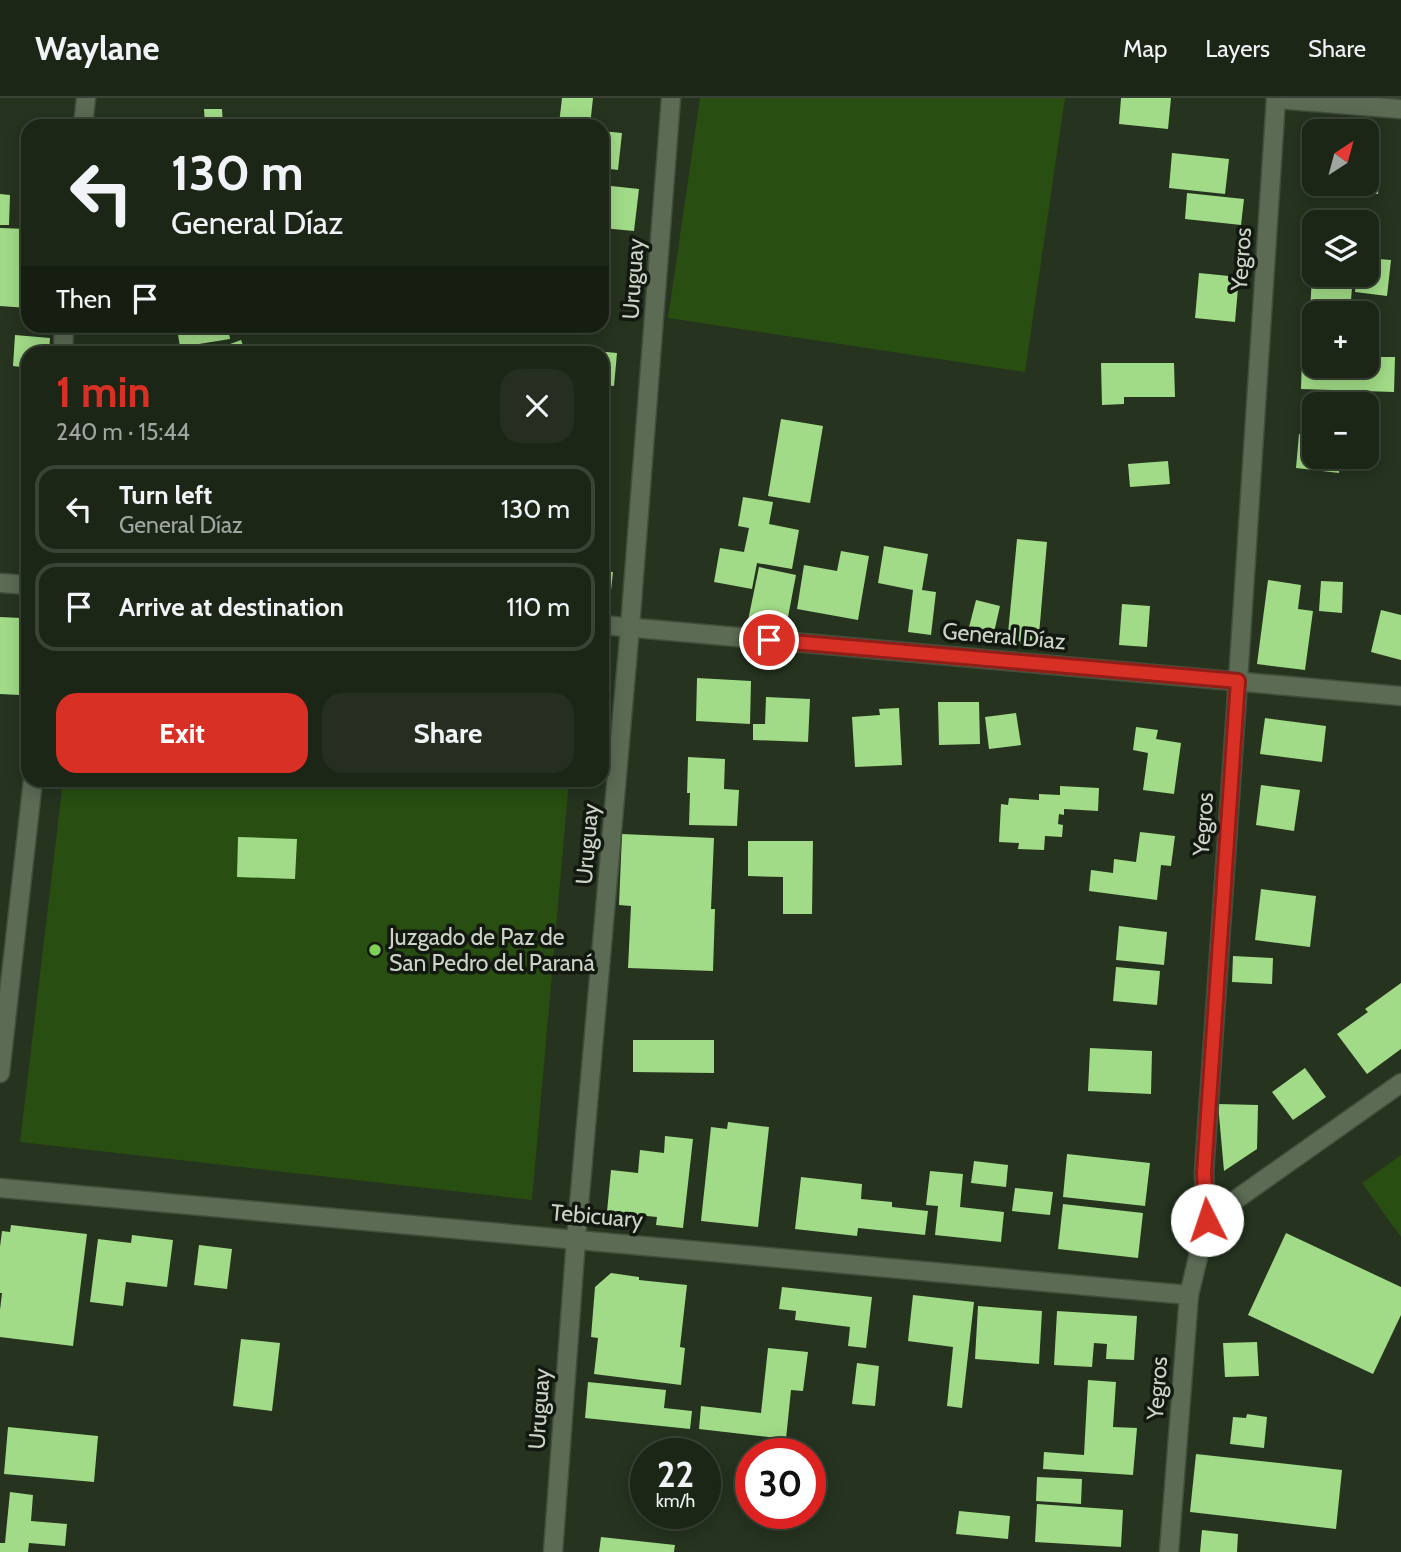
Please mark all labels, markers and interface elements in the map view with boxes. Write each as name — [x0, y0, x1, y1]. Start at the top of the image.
text: Waylane — [35, 28, 159, 68]
text: Map — [1123, 34, 1167, 63]
text: Layers — [1205, 34, 1270, 63]
text: Share — [1308, 34, 1366, 63]
north arrow — [1302, 119, 1379, 196]
map controls — [1302, 119, 1379, 469]
text: 130 m — [171, 143, 304, 202]
icon: left — [56, 147, 147, 238]
text: General Díaz — [171, 203, 343, 242]
button: layers — [1302, 210, 1379, 287]
street label: Yegros — [1225, 226, 1257, 293]
street label: Uruguay — [616, 237, 650, 321]
icon: arrive — [126, 280, 164, 318]
text: Then — [56, 283, 112, 315]
button: + — [1302, 301, 1379, 378]
text: 1 min — [56, 366, 151, 418]
button: close — [500, 369, 574, 443]
button: − — [1302, 392, 1379, 469]
text: 240 m · 15:44 — [56, 418, 190, 446]
text: Turn left — [119, 479, 212, 511]
icon: left — [60, 490, 98, 528]
text: 130 m — [501, 493, 570, 525]
text: General Díaz — [119, 511, 243, 539]
icon: arrive — [60, 588, 98, 626]
text: Arrive at destination — [119, 591, 344, 623]
text: 110 m — [506, 591, 570, 623]
pin — [739, 610, 799, 670]
street label: General Díaz — [941, 617, 1067, 655]
icon: arrive — [750, 621, 788, 659]
button: Exit — [56, 693, 308, 773]
button: Share — [322, 693, 574, 773]
street label: Yegros — [1187, 791, 1219, 858]
street label: Uruguay — [570, 802, 605, 886]
place label: Juzgado de Paz de San Pedro del Paraná — [388, 923, 595, 977]
marker: Juzgado de Paz de San Pedro del Paraná — [367, 942, 383, 958]
position arrow — [1170, 1183, 1244, 1257]
street label: Tebicuary — [550, 1198, 645, 1234]
street label: Yegros — [1141, 1355, 1173, 1422]
street label: Uruguay — [522, 1367, 556, 1451]
speed limit sign: 30 — [735, 1438, 826, 1529]
text: 22 — [657, 1453, 694, 1496]
text: km/h — [656, 1490, 695, 1512]

